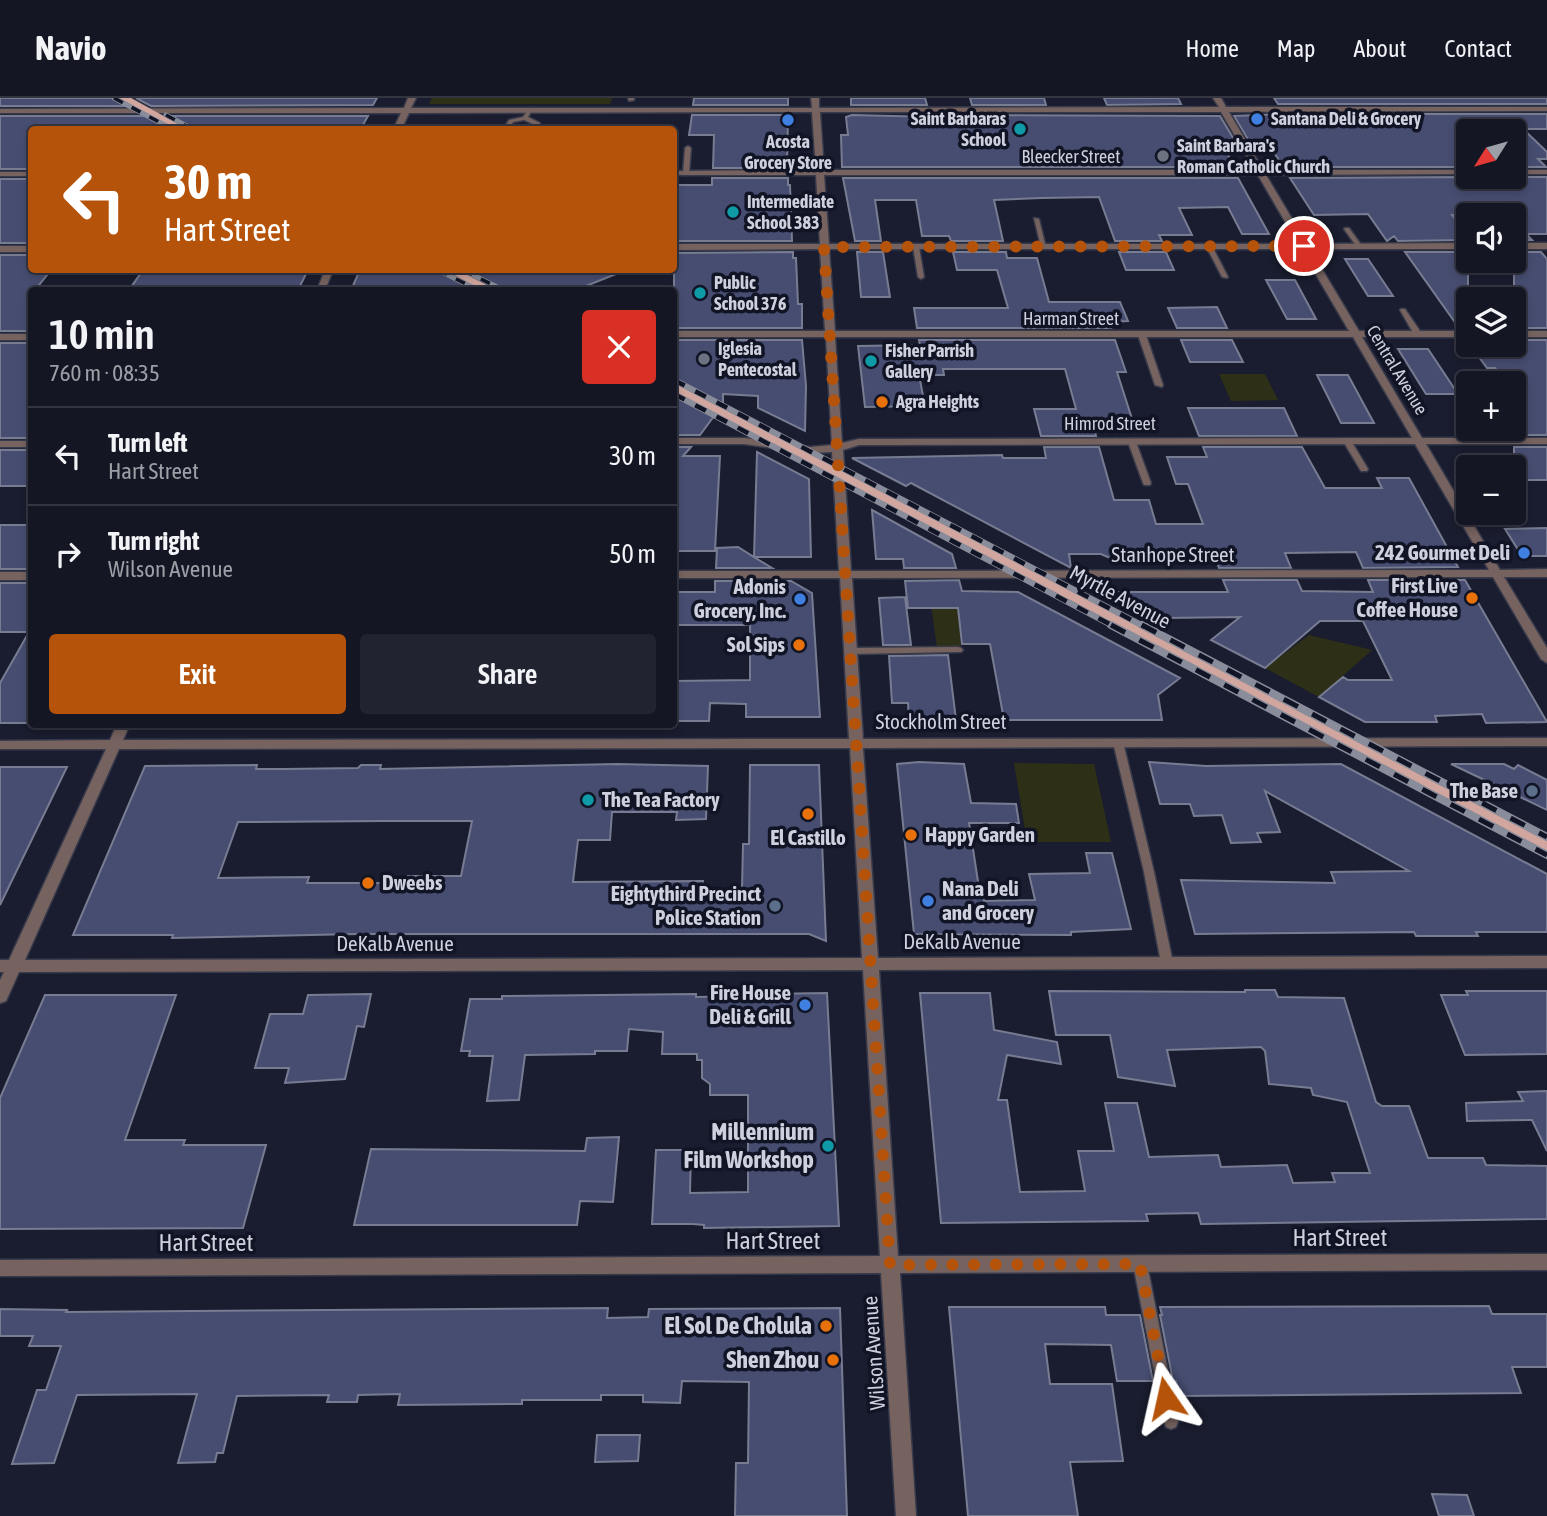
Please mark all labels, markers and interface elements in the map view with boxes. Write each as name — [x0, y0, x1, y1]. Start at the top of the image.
text: Navio — [35, 29, 107, 67]
text: Home — [1185, 35, 1239, 62]
text: Map — [1277, 35, 1315, 62]
text: About — [1353, 35, 1406, 62]
text: Contact — [1444, 35, 1512, 62]
place label: Saint Barbaras School — [911, 108, 1007, 150]
place label: Santana Deli & Grocery — [1271, 108, 1422, 129]
marker: Santana Deli & Grocery — [1249, 111, 1265, 127]
marker: Acosta Grocery Store — [780, 112, 796, 128]
north arrow — [1456, 119, 1526, 189]
map controls — [1456, 119, 1526, 525]
marker: Saint Barbaras School — [1012, 121, 1028, 137]
place label: Acosta Grocery Store — [744, 131, 832, 173]
place label: Saint Barbara's Roman Catholic Church — [1177, 135, 1330, 177]
street label: Bleecker Street — [1022, 146, 1120, 167]
marker: Saint Barbara's Roman Catholic Church — [1155, 148, 1171, 164]
text: 30 m — [164, 153, 252, 209]
icon: left — [49, 154, 140, 245]
place label: Intermediate School 383 — [747, 191, 834, 233]
button: sound — [1456, 203, 1526, 273]
marker: Intermediate School 383 — [725, 204, 741, 220]
text: Hart Street — [164, 211, 290, 248]
pin — [1274, 216, 1334, 276]
icon: arrive — [1285, 227, 1323, 265]
place label: Public School 376 — [714, 272, 787, 314]
marker: Public School 376 — [692, 285, 708, 301]
button: layers — [1456, 287, 1526, 357]
street label: Harman Street — [1023, 308, 1119, 329]
text: 10 min — [49, 310, 155, 358]
button: close — [582, 310, 656, 384]
street label: Central Avenue — [1363, 321, 1432, 418]
place label: Iglesia Pentecostal — [718, 338, 797, 380]
place label: Fisher Parrish Gallery — [885, 340, 974, 382]
marker: Iglesia Pentecostal — [696, 351, 712, 367]
marker: Fisher Parrish Gallery — [863, 353, 879, 369]
text: 760 m · 08:35 — [49, 360, 160, 386]
button: + — [1456, 371, 1526, 441]
place label: Agra Heights — [895, 391, 980, 412]
marker: Agra Heights — [874, 394, 890, 410]
street label: Himrod Street — [1064, 413, 1156, 434]
text: Turn left — [108, 428, 188, 458]
icon: left — [49, 437, 87, 475]
text: 30 m — [609, 441, 656, 471]
button: − — [1456, 455, 1526, 525]
text: Hart Street — [108, 458, 199, 484]
text: Turn right — [108, 526, 199, 556]
icon: right — [49, 535, 87, 573]
text: 50 m — [609, 539, 656, 569]
place label: 242 Gourmet Deli — [1375, 540, 1510, 564]
street label: Stanhope Street — [1111, 542, 1235, 566]
marker: 242 Gourmet Deli — [1516, 545, 1532, 561]
text: Wilson Avenue — [108, 556, 233, 582]
street label: Myrtle Avenue — [1066, 560, 1175, 633]
place label: First Live Coffee House — [1356, 573, 1458, 621]
place label: Adonis Grocery, Inc. — [694, 574, 787, 622]
marker: First Live Coffee House — [1464, 590, 1480, 606]
marker: Adonis Grocery, Inc. — [792, 591, 808, 607]
place label: Sol Sips — [727, 632, 786, 656]
button: Exit — [49, 634, 346, 714]
button: Share — [360, 634, 656, 714]
marker: Sol Sips — [791, 637, 807, 653]
street label: Stockholm Street — [875, 709, 1007, 733]
place label: The Base — [1450, 778, 1518, 802]
marker: The Base — [1524, 783, 1540, 799]
place label: The Tea Factory — [602, 787, 720, 811]
marker: The Tea Factory — [580, 792, 596, 808]
marker: El Castillo — [800, 806, 816, 822]
place label: Happy Garden — [925, 822, 1035, 846]
place label: El Castillo — [770, 825, 846, 849]
marker: Happy Garden — [903, 827, 919, 843]
place label: Dweebs — [382, 870, 443, 894]
marker: Dweebs — [360, 875, 376, 891]
place label: Nana Deli and Grocery — [942, 876, 1034, 924]
place label: Eightythird Precinct Police Station — [611, 881, 761, 929]
marker: Nana Deli and Grocery — [920, 893, 936, 909]
marker: Eightythird Precinct Police Station — [767, 898, 783, 914]
street label: DeKalb Avenue — [903, 929, 1021, 953]
street label: DeKalb Avenue — [336, 931, 454, 955]
place label: Fire House Deli & Grill — [709, 980, 791, 1028]
marker: Fire House Deli & Grill — [797, 997, 813, 1013]
place label: Millennium Film Workshop — [684, 1118, 814, 1173]
marker: Millennium Film Workshop — [820, 1138, 836, 1154]
street label: Hart Street — [1293, 1224, 1387, 1251]
street label: Hart Street — [726, 1227, 820, 1254]
street label: Hart Street — [159, 1229, 253, 1256]
street label: Wilson Avenue — [857, 1295, 889, 1411]
place label: El Sol De Cholula — [664, 1312, 812, 1339]
marker: El Sol De Cholula — [818, 1318, 834, 1334]
place label: Shen Zhou — [726, 1346, 819, 1373]
marker: Shen Zhou — [825, 1352, 841, 1368]
position arrow — [1129, 1361, 1203, 1435]

